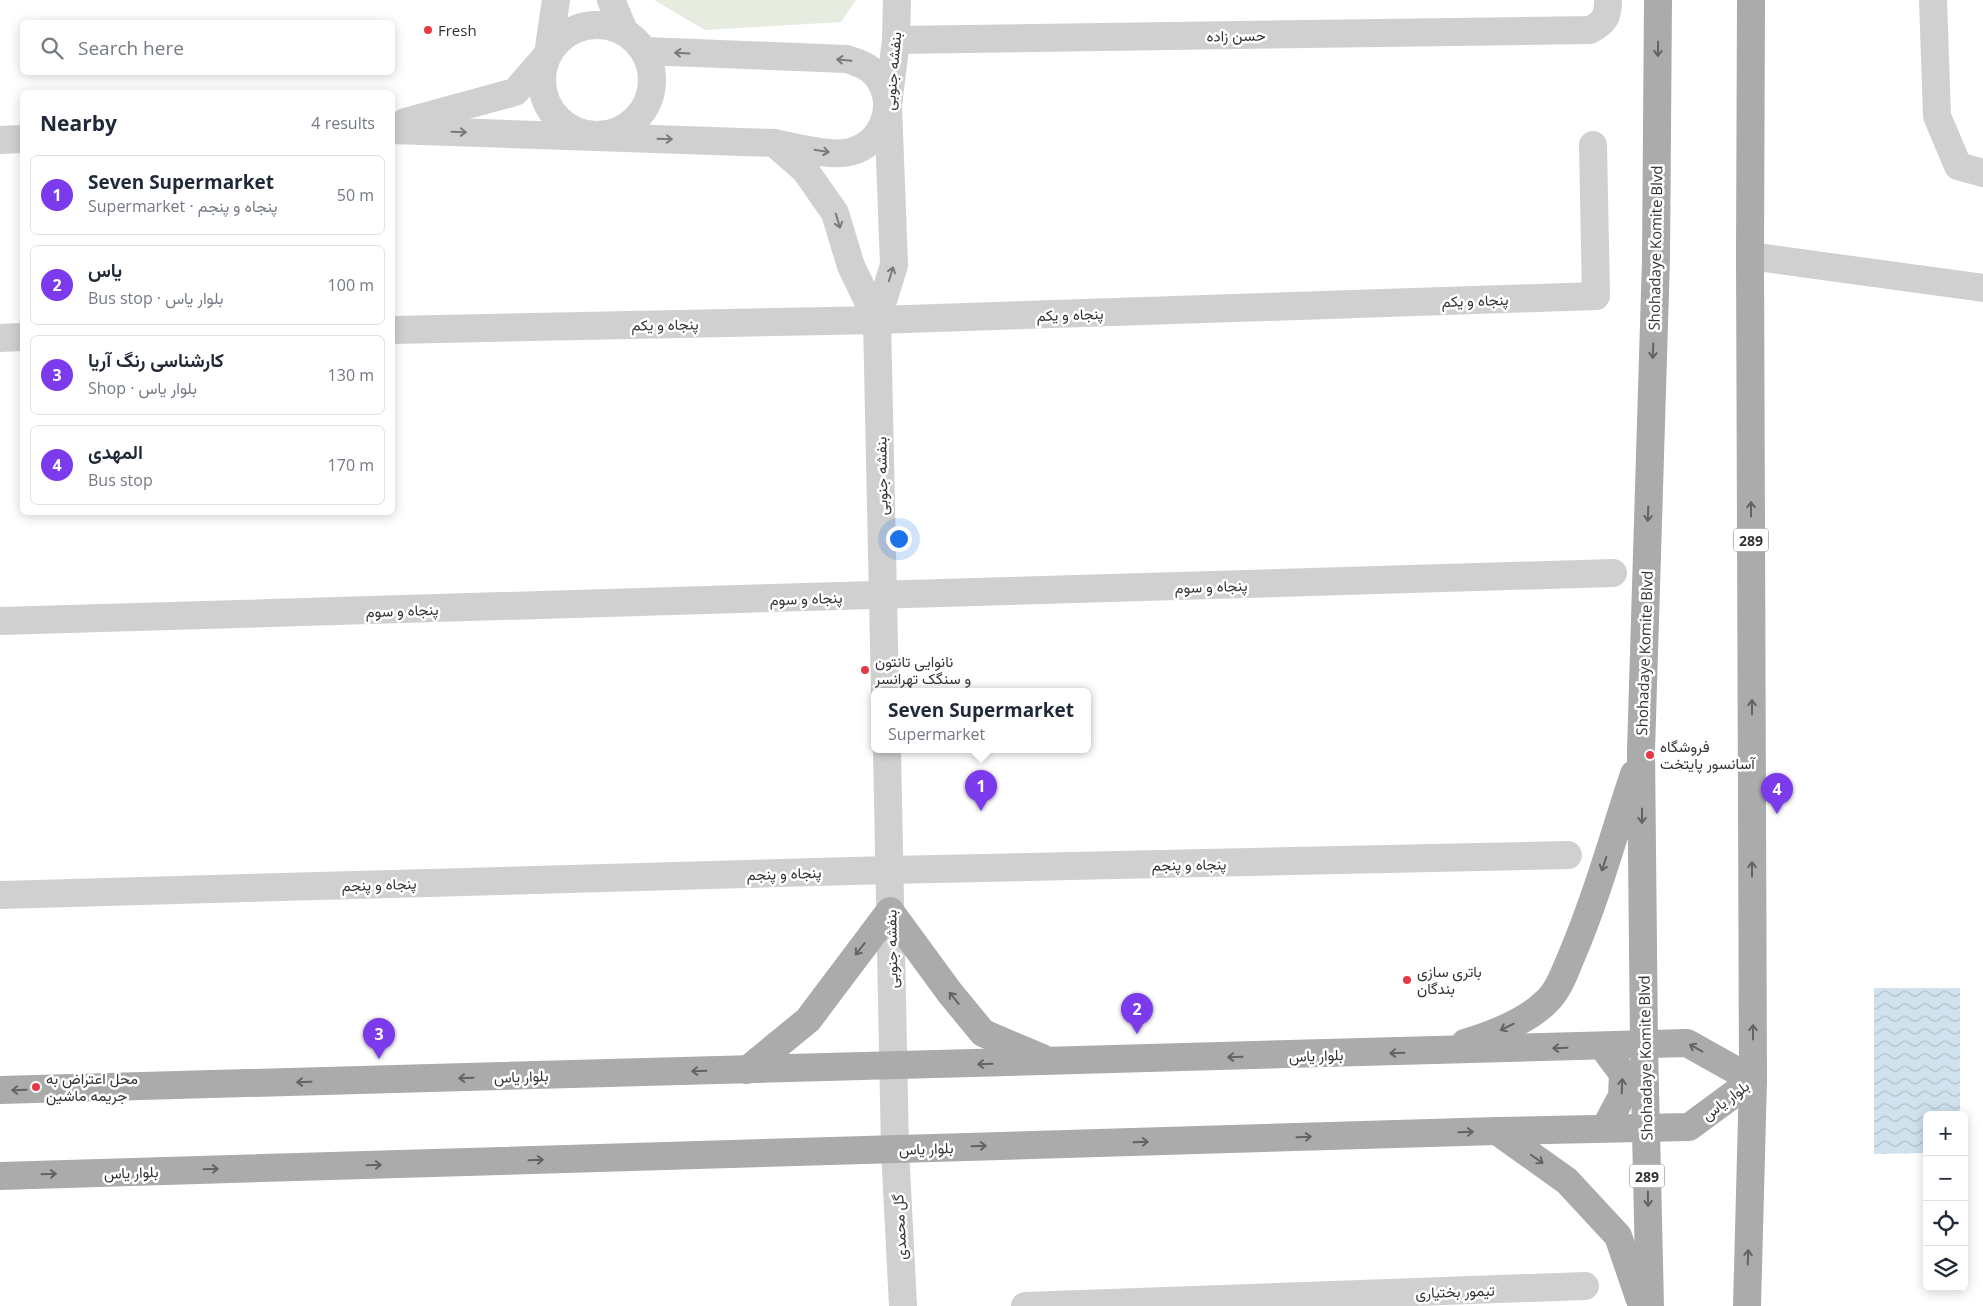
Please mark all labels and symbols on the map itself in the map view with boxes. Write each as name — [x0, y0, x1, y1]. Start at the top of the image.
place label: Fresh — [438, 20, 477, 40]
marker: Fresh — [422, 24, 434, 36]
street label: حسن زاده — [1206, 24, 1266, 47]
street label: بنفشه جنوبی — [879, 31, 906, 111]
one-way arrow — [1653, 40, 1663, 56]
one-way arrow — [674, 48, 690, 57]
one-way arrow — [836, 55, 852, 65]
one-way arrow — [450, 127, 466, 137]
one-way arrow — [656, 134, 673, 144]
one-way arrow — [814, 147, 830, 157]
street label: Shohadaye Komite Blvd — [1644, 165, 1666, 331]
one-way arrow — [833, 212, 843, 228]
one-way arrow — [887, 266, 897, 282]
street label: پنجاه و یکم — [1441, 289, 1509, 312]
street label: پنجاه و یکم — [1036, 303, 1104, 326]
street label: پنجاه و یکم — [631, 313, 699, 336]
one-way arrow — [1648, 342, 1658, 359]
street label: بنفشه جنوبی — [870, 437, 893, 515]
one-way arrow — [1746, 501, 1756, 518]
one-way arrow — [1643, 505, 1653, 521]
your location — [886, 526, 912, 552]
road number: 289 — [1734, 528, 1768, 552]
street label: Shohadaye Komite Blvd — [1631, 570, 1657, 736]
street label: پنجاه و سوم — [1174, 575, 1248, 598]
street label: پنجاه و سوم — [769, 587, 843, 610]
street label: پنجاه و سوم — [365, 599, 439, 622]
place label: نانوایی تانتون و سنگک تهرانسر — [874, 651, 971, 688]
marker: نانوایی تانتون و سنگک تهرانسر — [859, 664, 871, 676]
one-way arrow — [1747, 699, 1757, 715]
place label: فروشگاه آسانسور پایتخت — [1660, 736, 1756, 774]
marker: فروشگاه آسانسور پایتخت — [1644, 749, 1656, 761]
pin: 1 — [965, 770, 997, 811]
pin: 4 — [1761, 773, 1793, 814]
one-way arrow — [1637, 808, 1647, 824]
street label: پنجاه و پنجم — [1151, 853, 1227, 876]
one-way arrow — [1599, 856, 1609, 872]
one-way arrow — [1747, 861, 1757, 878]
street label: پنجاه و پنجم — [746, 862, 822, 885]
street label: پنجاه و پنجم — [341, 873, 417, 896]
street label: بنفشه جنوبی — [880, 910, 903, 988]
one-way arrow — [855, 942, 866, 955]
place label: باتری سازی بندگان — [1417, 961, 1482, 998]
marker: باتری سازی بندگان — [1401, 974, 1413, 986]
street label: Shohadaye Komite Blvd — [1634, 975, 1656, 1141]
one-way arrow — [948, 992, 959, 1005]
pin: 2 — [1121, 993, 1153, 1034]
pin: 3 — [363, 1018, 395, 1059]
one-way arrow — [1500, 1023, 1515, 1032]
one-way arrow — [1748, 1024, 1758, 1040]
one-way arrow — [1552, 1043, 1568, 1053]
one-way arrow — [1688, 1043, 1703, 1053]
street label: بلوار یاس — [1288, 1044, 1344, 1067]
one-way arrow — [1390, 1048, 1406, 1057]
one-way arrow — [1227, 1052, 1244, 1062]
one-way arrow — [977, 1059, 993, 1068]
street label: بلوار یاس — [493, 1065, 549, 1088]
one-way arrow — [691, 1067, 707, 1076]
place label: محل اعتراض به جریمه ماشین — [46, 1068, 138, 1106]
one-way arrow — [458, 1073, 474, 1082]
street label: بلوار یاس — [1697, 1076, 1753, 1125]
one-way arrow — [296, 1077, 312, 1087]
one-way arrow — [1618, 1079, 1627, 1095]
marker: محل اعتراض به جریمه ماشین — [30, 1081, 42, 1093]
one-way arrow — [11, 1085, 28, 1095]
one-way arrow — [1458, 1127, 1474, 1137]
one-way arrow — [1295, 1132, 1311, 1142]
street label: بلوار یاس — [898, 1137, 954, 1160]
one-way arrow — [1133, 1137, 1149, 1146]
one-way arrow — [971, 1142, 987, 1151]
one-way arrow — [1530, 1154, 1544, 1164]
one-way arrow — [528, 1155, 544, 1164]
one-way arrow — [365, 1160, 381, 1169]
street label: بلوار یاس — [103, 1161, 159, 1184]
road number: 289 — [1630, 1164, 1664, 1188]
one-way arrow — [203, 1165, 219, 1174]
one-way arrow — [40, 1170, 56, 1179]
one-way arrow — [1643, 1190, 1653, 1207]
street label: گل محمدی — [887, 1193, 912, 1260]
one-way arrow — [1744, 1250, 1753, 1266]
street label: تیمور بختیاری — [1415, 1280, 1495, 1303]

